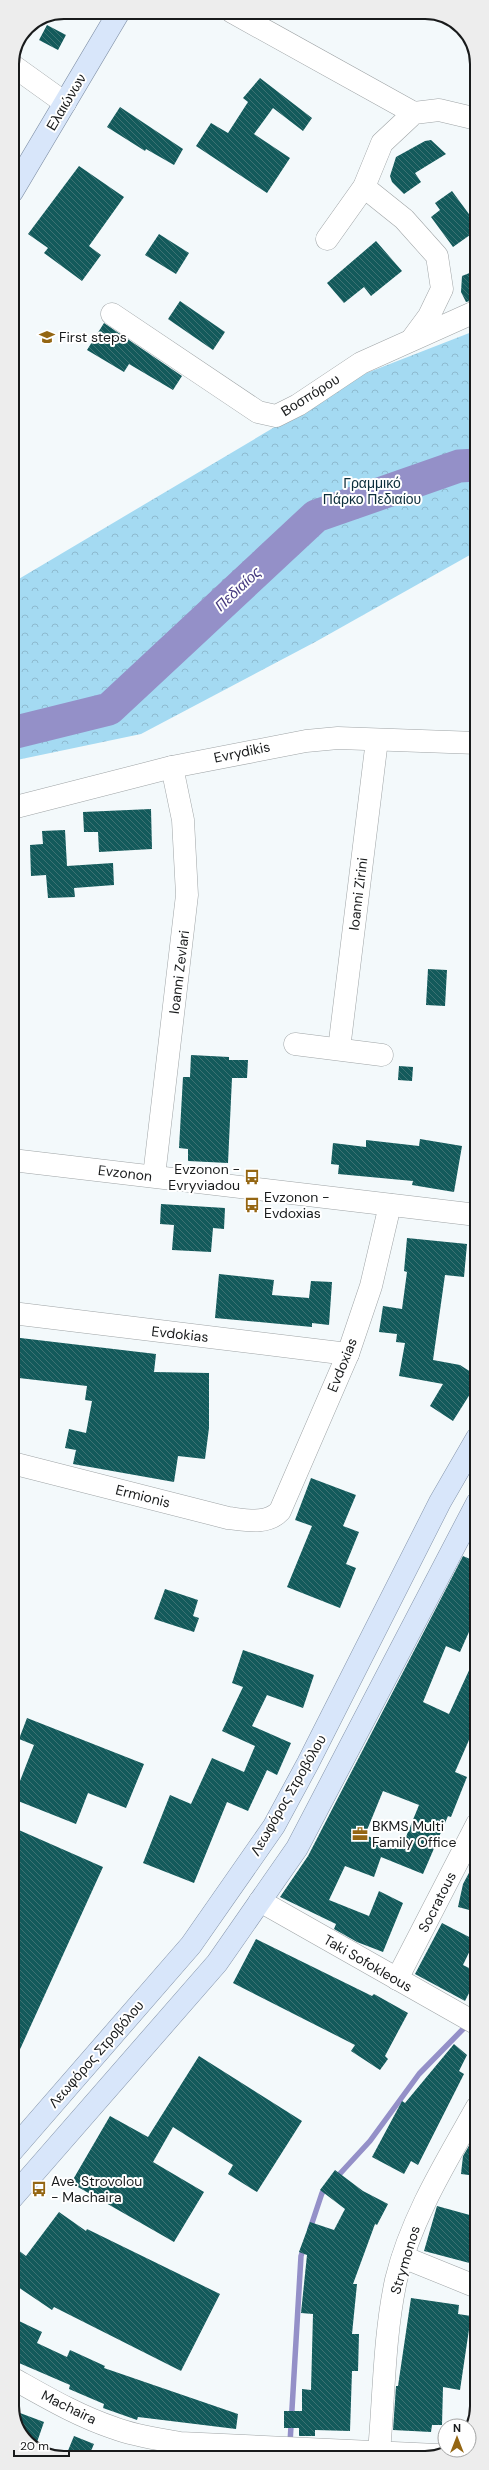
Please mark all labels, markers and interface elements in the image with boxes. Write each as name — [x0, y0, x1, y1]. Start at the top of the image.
street label: Ελαιώνων — [42, 70, 90, 134]
school or university icon: First steps — [38, 328, 56, 346]
place label: First steps — [59, 328, 127, 346]
street label: Βοσπόρου — [277, 370, 343, 420]
park label: Γραμμικό Πάρκο Πεδιαίου — [323, 474, 421, 508]
water label: Πεδιαίος — [210, 562, 266, 616]
street label: Evrydikis — [212, 737, 272, 767]
street label: Ioanni Zirini — [345, 857, 371, 931]
street label: Ioanni Zevlari — [165, 929, 193, 1015]
place label: Evzonon - Evryviadou — [168, 1160, 240, 1194]
street label: Evzonon — [97, 1161, 153, 1185]
bus stop icon: Evzonon - Evryviadou — [243, 1168, 261, 1186]
place label: Evzonon - Evdoxias — [264, 1188, 330, 1222]
bus stop icon: Evzonon - Evdoxias — [243, 1196, 261, 1214]
street label: Evdokias — [151, 1322, 209, 1346]
street label: Evdoxias — [323, 1335, 361, 1395]
street label: Ermionis — [114, 1481, 172, 1511]
street label: Λεωφόρος Στροβόλου — [246, 1731, 330, 1859]
place label: BKMS Multi Family Office — [372, 1817, 457, 1851]
office icon: BKMS Multi Family Office — [351, 1825, 369, 1843]
street label: Socratous — [414, 1869, 460, 1935]
street label: Taki Sofokleous — [321, 1930, 415, 1996]
street label: Λεωφόρος Στροβόλου — [44, 1997, 148, 2111]
place label: Ave. Strovolou - Machaira — [51, 2172, 142, 2206]
bus stop icon: Ave. Strovolou - Machaira — [30, 2180, 48, 2198]
street label: Strymonos — [386, 2224, 424, 2296]
street label: Machaira — [38, 2386, 100, 2428]
north arrow — [437, 2418, 477, 2458]
text: N — [453, 2421, 461, 2435]
scale bar — [14, 2432, 69, 2458]
text: 20 m — [20, 2438, 49, 2454]

